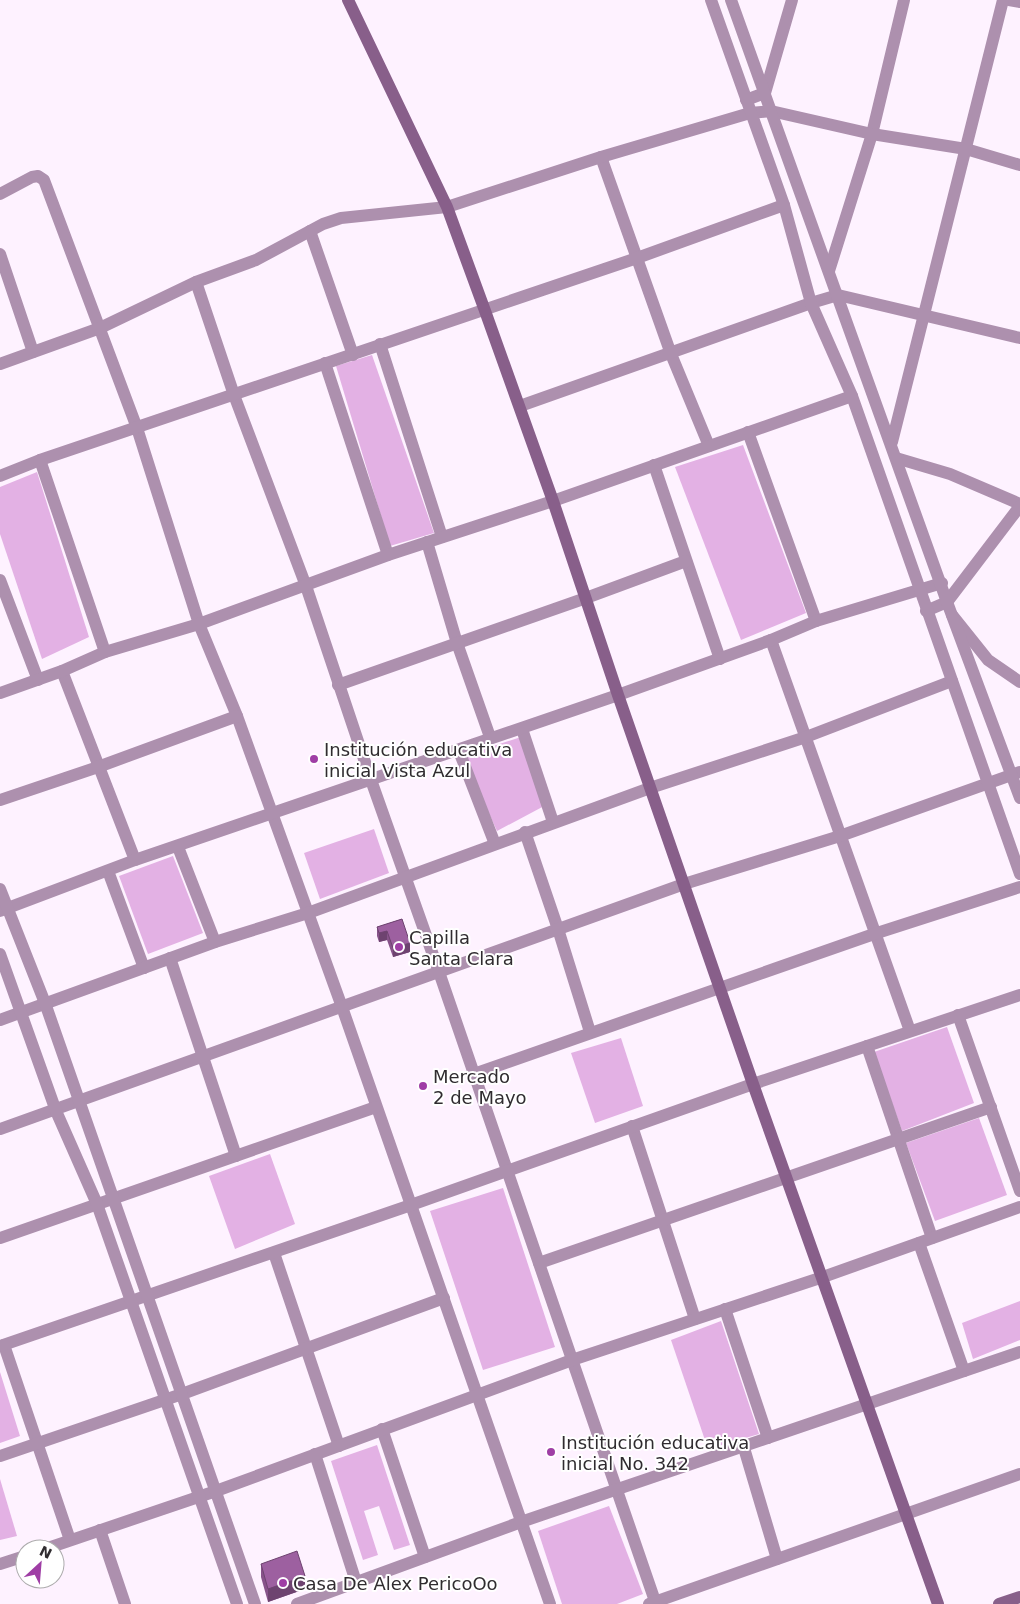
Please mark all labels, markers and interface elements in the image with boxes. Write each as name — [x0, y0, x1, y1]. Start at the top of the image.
place label: Institución educativa inicial Vista Azul — [324, 739, 512, 781]
marker: Institución educativa inicial Vista Azul — [308, 753, 320, 765]
place label: Capilla Santa Clara — [409, 927, 514, 969]
marker: Capilla Santa Clara — [393, 941, 405, 953]
place label: Mercado 2 de Mayo — [433, 1066, 527, 1108]
marker: Mercado 2 de Mayo — [417, 1080, 429, 1092]
place label: Institución educativa inicial No. 342 — [561, 1432, 749, 1474]
marker: Institución educativa inicial No. 342 — [545, 1446, 557, 1458]
north arrow — [15, 1539, 65, 1589]
text: N — [37, 1543, 54, 1562]
place label: Casa De Alex PericoOo — [293, 1573, 498, 1594]
marker: Casa De Alex PericoOo — [277, 1577, 289, 1589]

